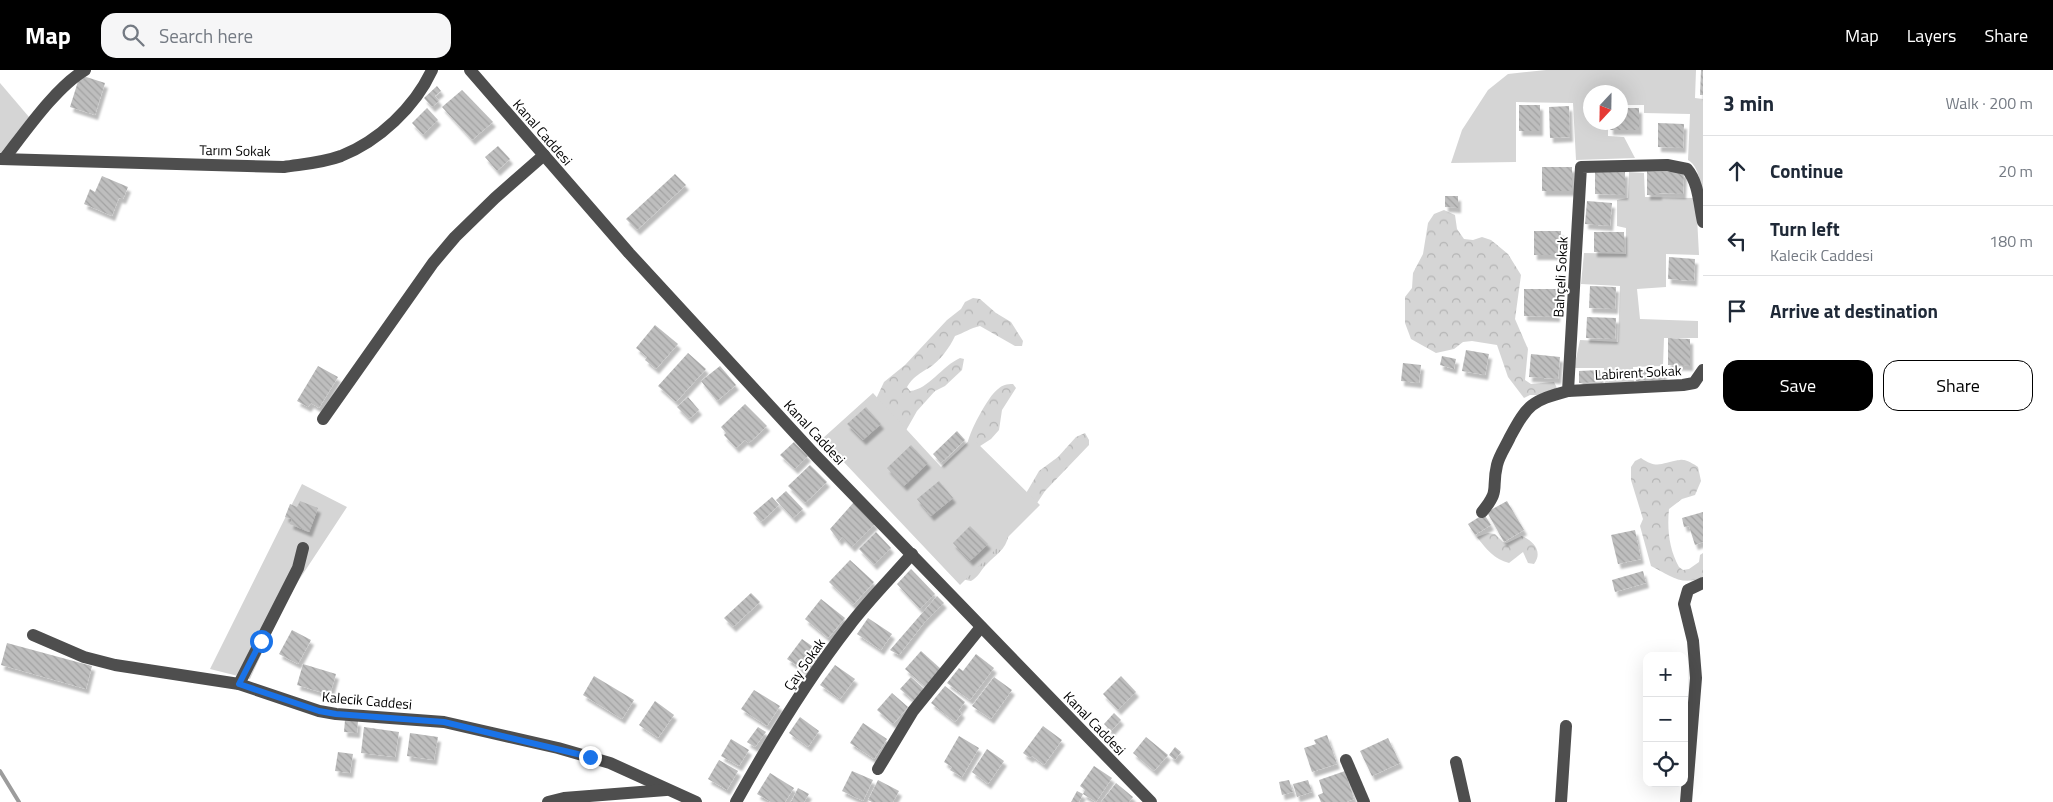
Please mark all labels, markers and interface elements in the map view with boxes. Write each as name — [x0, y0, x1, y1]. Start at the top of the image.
search box — [101, 13, 451, 58]
text: Map — [25, 17, 71, 53]
icon: search — [119, 21, 147, 49]
text: Search here — [159, 21, 253, 50]
text: Map — [1845, 22, 1879, 49]
text: Layers — [1907, 22, 1956, 49]
text: Share — [1984, 22, 2028, 49]
north arrow — [1583, 85, 1628, 130]
text: 3 min — [1723, 87, 1774, 119]
text: Walk · 200 m — [1945, 91, 2033, 115]
street label: Kanal Caddesi — [508, 94, 578, 170]
street label: Tarım Sokak — [199, 139, 271, 161]
text: Continue — [1770, 156, 1843, 185]
icon: ahead — [1723, 157, 1751, 185]
text: 20 m — [1998, 159, 2033, 183]
text: Turn left — [1770, 214, 1840, 243]
icon: left — [1723, 227, 1751, 255]
text: 180 m — [1989, 229, 2033, 253]
street label: Bahçeli Sokak — [1547, 236, 1573, 318]
text: Kalecik Caddesi — [1770, 243, 1873, 267]
text: Arrive at destination — [1770, 296, 1938, 325]
icon: arrive — [1723, 297, 1751, 325]
street label: Labirent Sokak — [1594, 359, 1682, 385]
button: Save — [1723, 360, 1873, 411]
button: Share — [1883, 360, 2033, 411]
street label: Kanal Caddesi — [779, 395, 851, 469]
route start — [250, 630, 273, 653]
street label: Çay Sokak — [778, 633, 830, 695]
map controls — [1643, 652, 1688, 787]
button: + — [1643, 652, 1688, 697]
street label: Kalecik Caddesi — [321, 686, 413, 714]
street label: Kanal Caddesi — [1059, 686, 1131, 760]
button: − — [1643, 697, 1688, 742]
button: locate — [1643, 742, 1688, 787]
route end — [579, 746, 602, 769]

